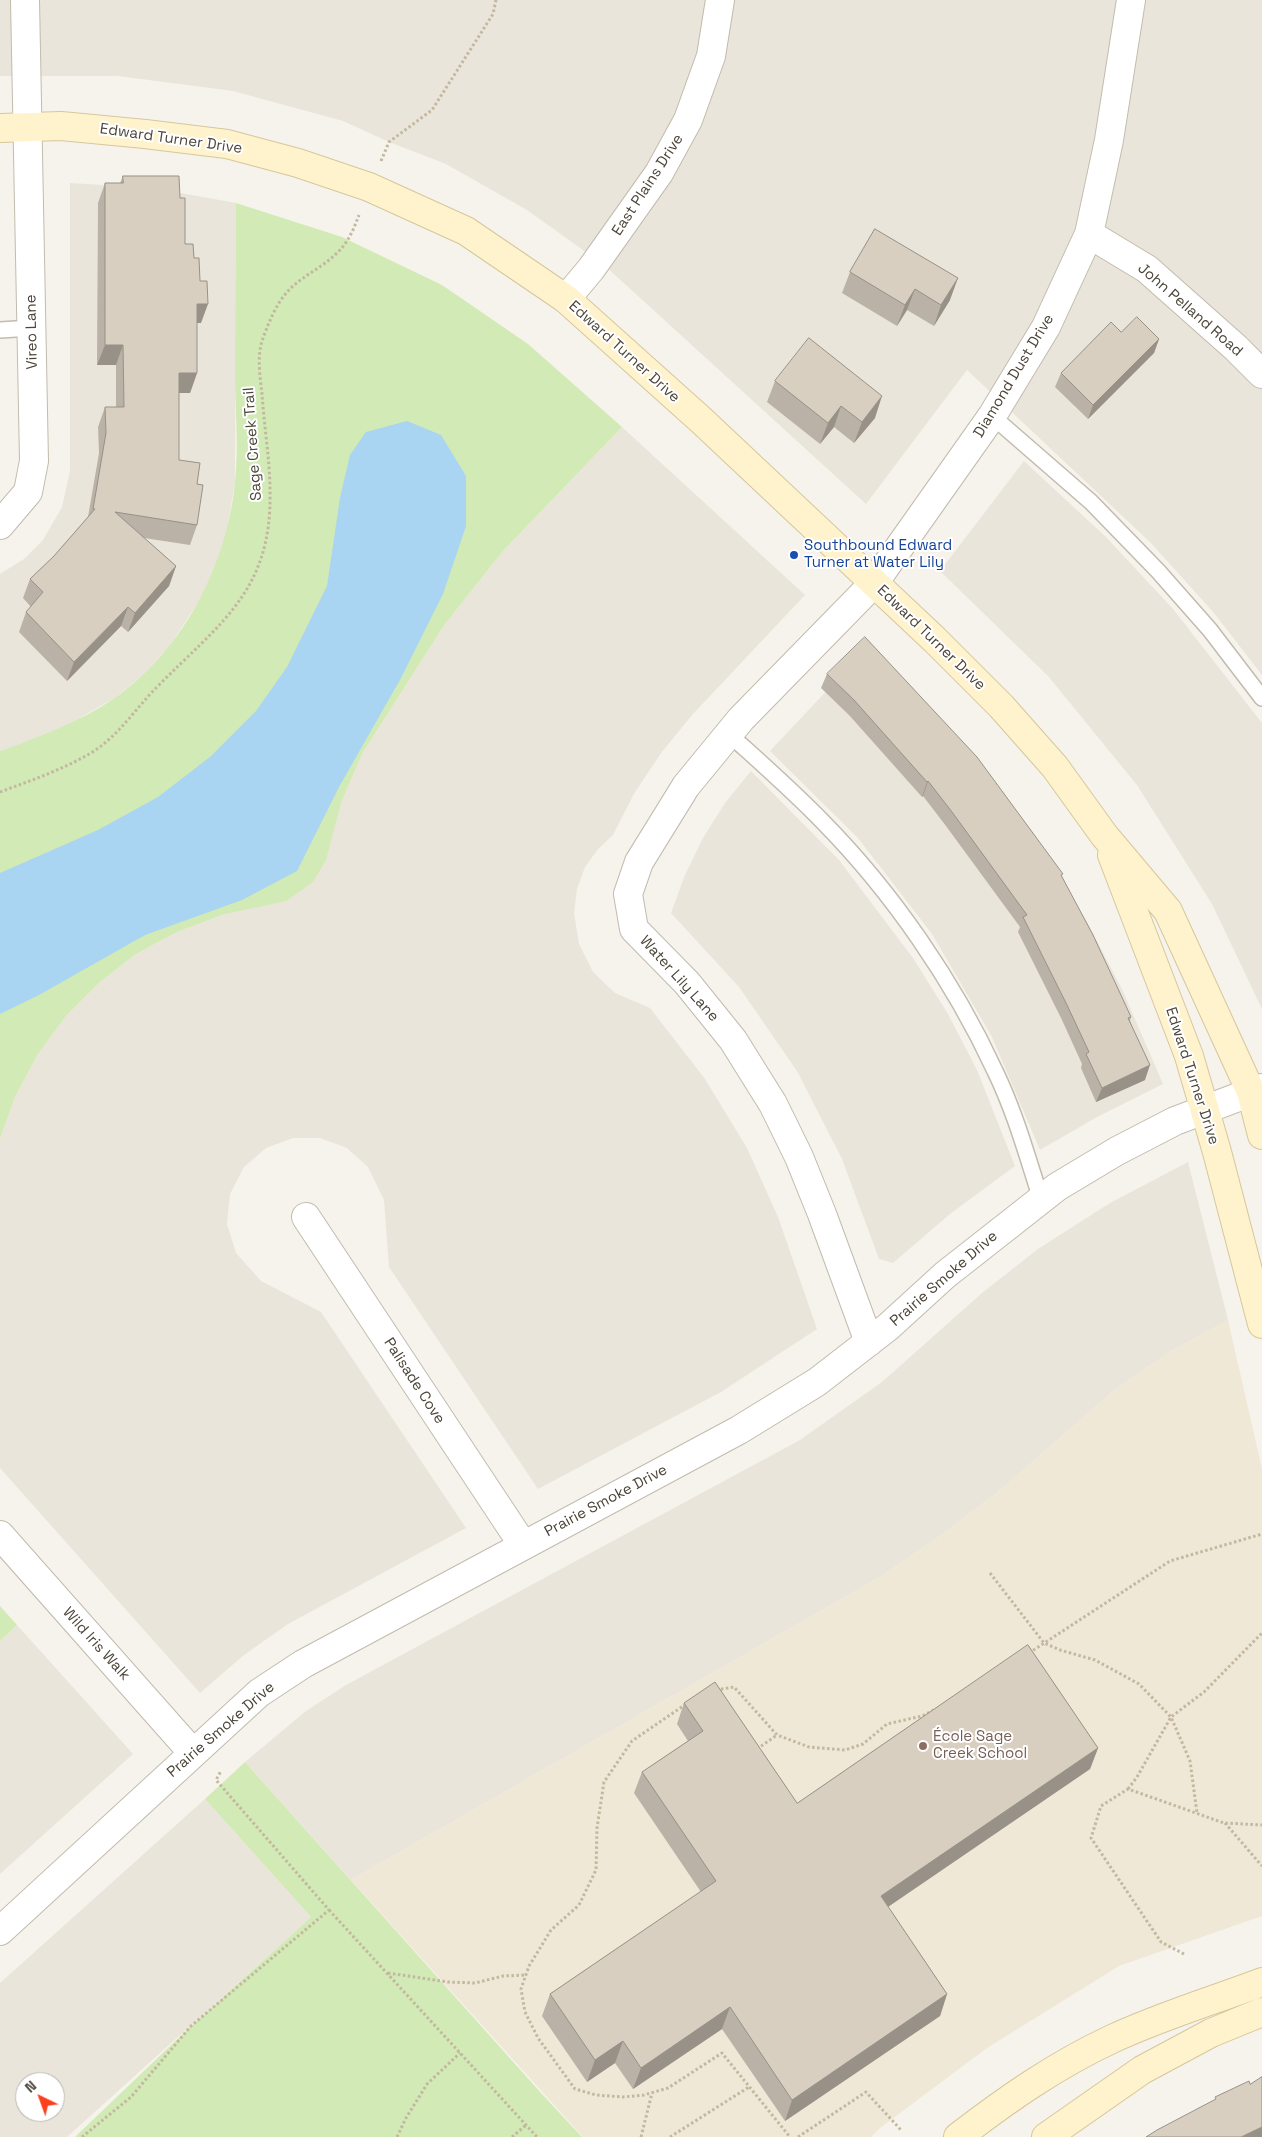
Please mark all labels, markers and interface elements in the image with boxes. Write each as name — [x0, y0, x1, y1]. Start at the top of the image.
street label: Edward Turner Drive — [99, 120, 243, 158]
street label: East Plains Drive — [608, 131, 688, 239]
street label: John Pelland Road — [1134, 260, 1246, 360]
street label: Vireo Lane — [22, 294, 42, 370]
street label: Edward Turner Drive — [565, 297, 683, 407]
street label: Diamond Dust Drive — [970, 311, 1058, 441]
street label: Sage Creek Trail — [240, 387, 266, 501]
place label: Southbound Edward Turner at Water Lily — [804, 537, 952, 572]
marker: Southbound Edward Turner at Water Lily — [788, 549, 800, 561]
street label: Edward Turner Drive — [873, 582, 989, 694]
street label: Water Lily Lane — [636, 932, 722, 1026]
street label: Edward Turner Drive — [1161, 1005, 1223, 1147]
street label: Prairie Smoke Drive — [887, 1227, 1001, 1331]
street label: Palisade Cove — [380, 1335, 448, 1427]
street label: Prairie Smoke Drive — [542, 1461, 670, 1541]
street label: Wild Iris Walk — [59, 1604, 133, 1684]
street label: Prairie Smoke Drive — [164, 1678, 278, 1782]
place label: École Sage Creek School — [933, 1728, 1027, 1763]
marker: École Sage Creek School — [917, 1740, 929, 1752]
north arrow — [15, 2072, 65, 2122]
text: N — [21, 2077, 40, 2096]

